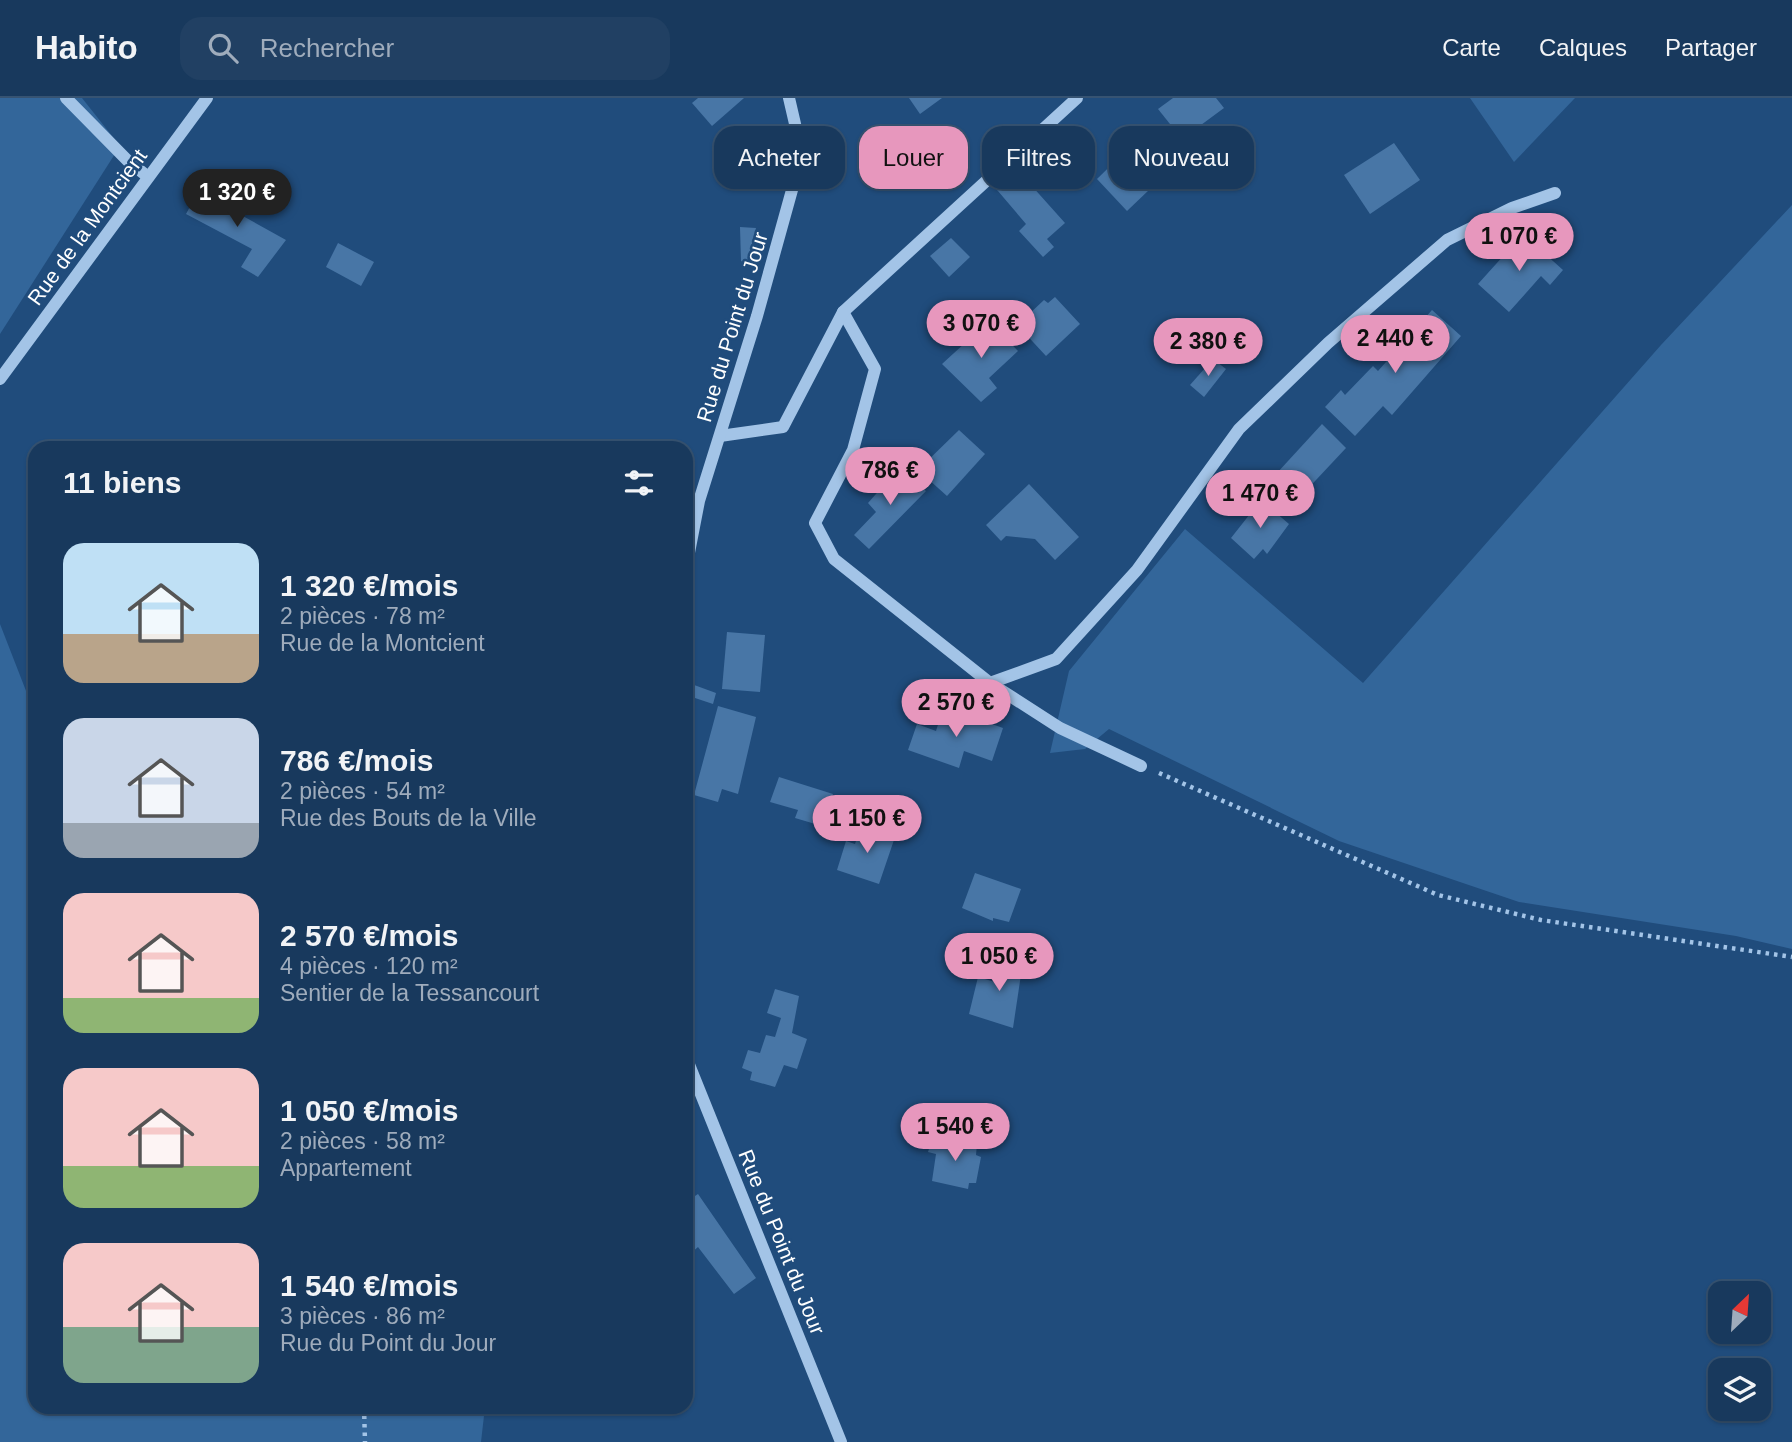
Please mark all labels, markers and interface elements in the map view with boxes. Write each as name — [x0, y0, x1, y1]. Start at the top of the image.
search box — [180, 17, 670, 80]
text: Habito — [35, 29, 138, 66]
icon: search — [204, 29, 242, 67]
text: Rechercher — [260, 33, 394, 63]
text: Carte — [1442, 34, 1501, 61]
text: Calques — [1539, 34, 1627, 61]
text: Partager — [1665, 34, 1757, 61]
chip: Acheter — [714, 126, 845, 189]
chip: Louer — [859, 126, 968, 189]
chip: Filtres — [982, 126, 1095, 189]
chip: Nouveau — [1109, 126, 1254, 189]
street label: Rue de la Montcient — [23, 145, 151, 309]
pin: 1 320 € — [172, 170, 302, 229]
text: 1 320 € — [199, 179, 275, 205]
pin: 1 070 € — [1454, 214, 1584, 273]
text: 1 070 € — [1481, 223, 1557, 249]
street label: Rue du Point du Jour — [692, 229, 772, 425]
pin: 3 070 € — [916, 300, 1046, 360]
text: 3 070 € — [943, 310, 1019, 336]
pin: 2 440 € — [1330, 316, 1460, 375]
pin: 2 380 € — [1143, 318, 1273, 378]
text: 2 440 € — [1357, 325, 1433, 351]
text: 2 380 € — [1170, 328, 1246, 354]
pin: 786 € — [841, 448, 939, 507]
text: 786 € — [861, 457, 919, 483]
icon: filters — [620, 464, 658, 502]
text: 11 biens — [63, 466, 181, 499]
pin: 1 470 € — [1195, 470, 1325, 530]
text: 1 470 € — [1222, 480, 1298, 506]
text: 1 320 €/mois — [280, 569, 458, 602]
icon: home — [119, 571, 203, 655]
text: 2 pièces · 78 m² — [280, 603, 445, 629]
text: Rue de la Montcient — [280, 630, 485, 656]
pin: 2 570 € — [891, 680, 1021, 739]
text: 2 570 € — [918, 689, 994, 715]
text: 786 €/mois — [280, 744, 433, 777]
icon: home — [119, 746, 203, 830]
text: 2 pièces · 54 m² — [280, 778, 445, 804]
pin: 1 150 € — [802, 796, 932, 855]
text: Rue des Bouts de la Ville — [280, 805, 537, 831]
text: 1 150 € — [829, 805, 905, 831]
text: 2 570 €/mois — [280, 919, 458, 952]
icon: home — [119, 921, 203, 1005]
pin: 1 050 € — [934, 934, 1064, 993]
text: 1 050 € — [961, 943, 1037, 969]
text: 4 pièces · 120 m² — [280, 953, 458, 979]
text: Sentier de la Tessancourt — [280, 980, 539, 1006]
text: 1 050 €/mois — [280, 1094, 458, 1127]
icon: home — [119, 1096, 203, 1180]
pin: 1 540 € — [890, 1104, 1020, 1163]
text: 1 540 € — [917, 1113, 993, 1139]
text: 2 pièces · 58 m² — [280, 1128, 445, 1154]
street label: Rue du Point du Jour — [734, 1146, 830, 1338]
text: Appartement — [280, 1155, 412, 1181]
text: 1 540 €/mois — [280, 1269, 458, 1302]
icon: home — [119, 1271, 203, 1355]
north arrow — [1708, 1281, 1771, 1344]
map controls — [1708, 1281, 1771, 1421]
text: 3 pièces · 86 m² — [280, 1303, 445, 1329]
text: Rue du Point du Jour — [280, 1330, 496, 1356]
button: layers — [1708, 1358, 1771, 1421]

